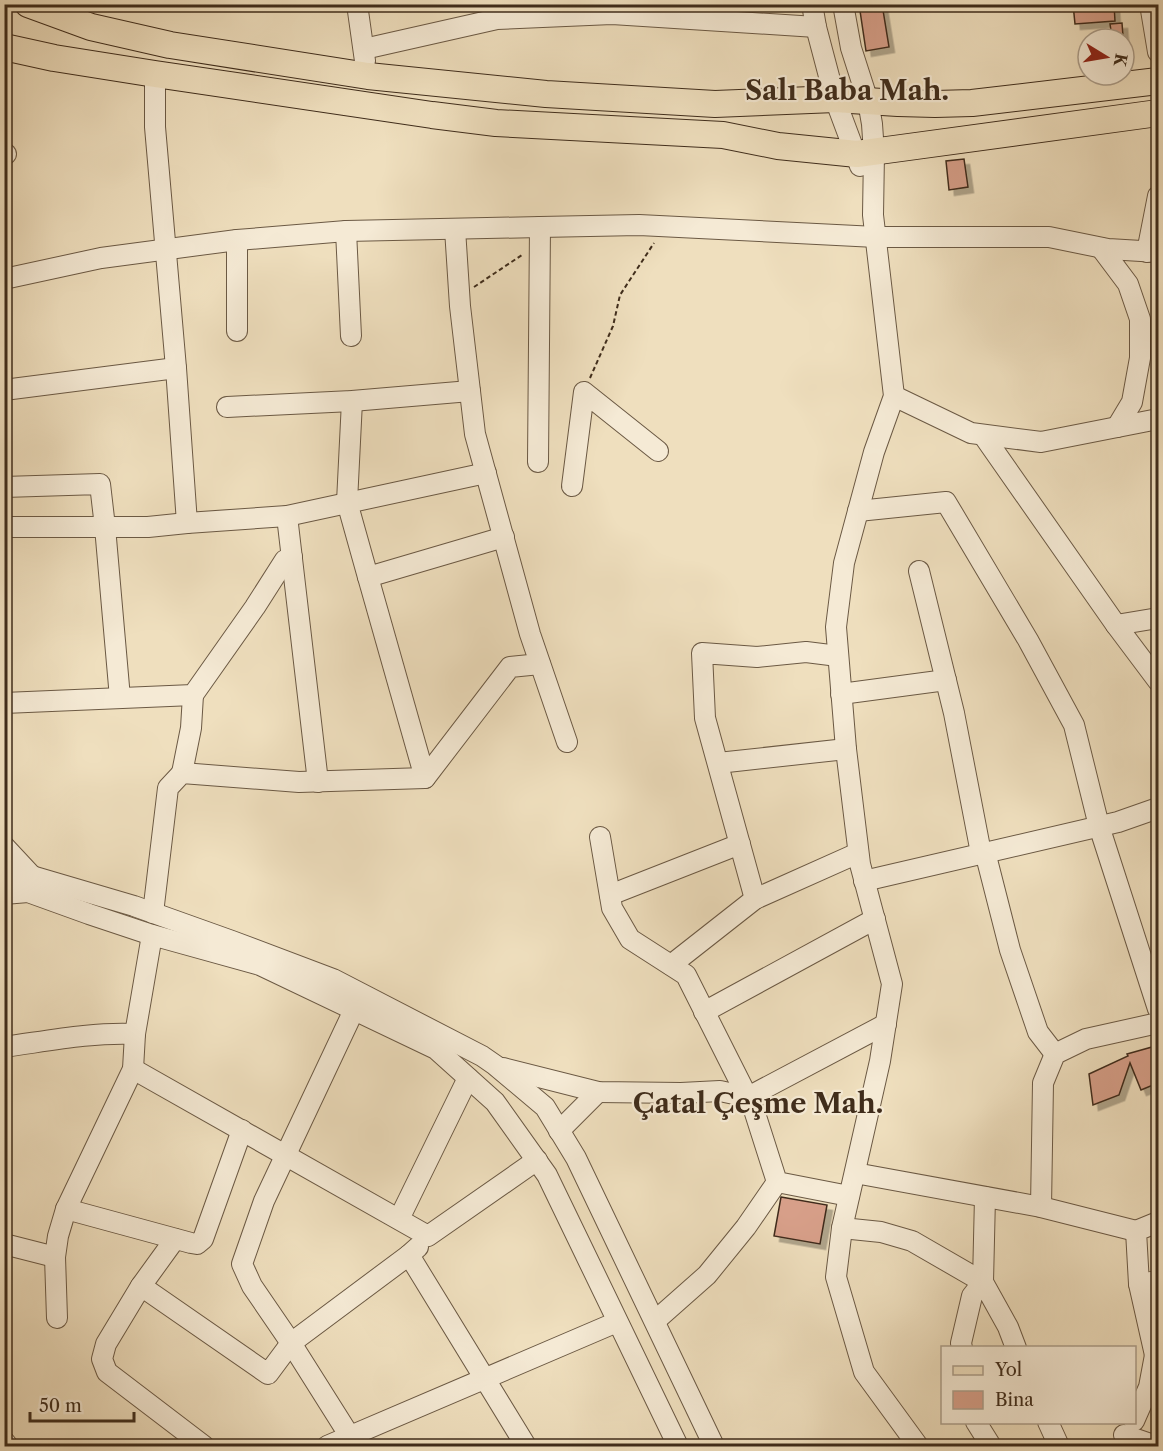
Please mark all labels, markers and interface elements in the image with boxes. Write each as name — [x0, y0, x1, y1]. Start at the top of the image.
north arrow — [1076, 27, 1136, 87]
text: K — [1109, 52, 1132, 69]
district label: Salı Baba Mah. — [745, 74, 949, 107]
district label: Çatal Çeşme Mah. — [633, 1087, 883, 1120]
legend — [941, 1346, 1136, 1424]
text: Yol — [994, 1359, 1022, 1381]
scale bar — [30, 1385, 134, 1423]
text: Bina — [995, 1389, 1034, 1411]
text: 50 m — [39, 1395, 82, 1417]

